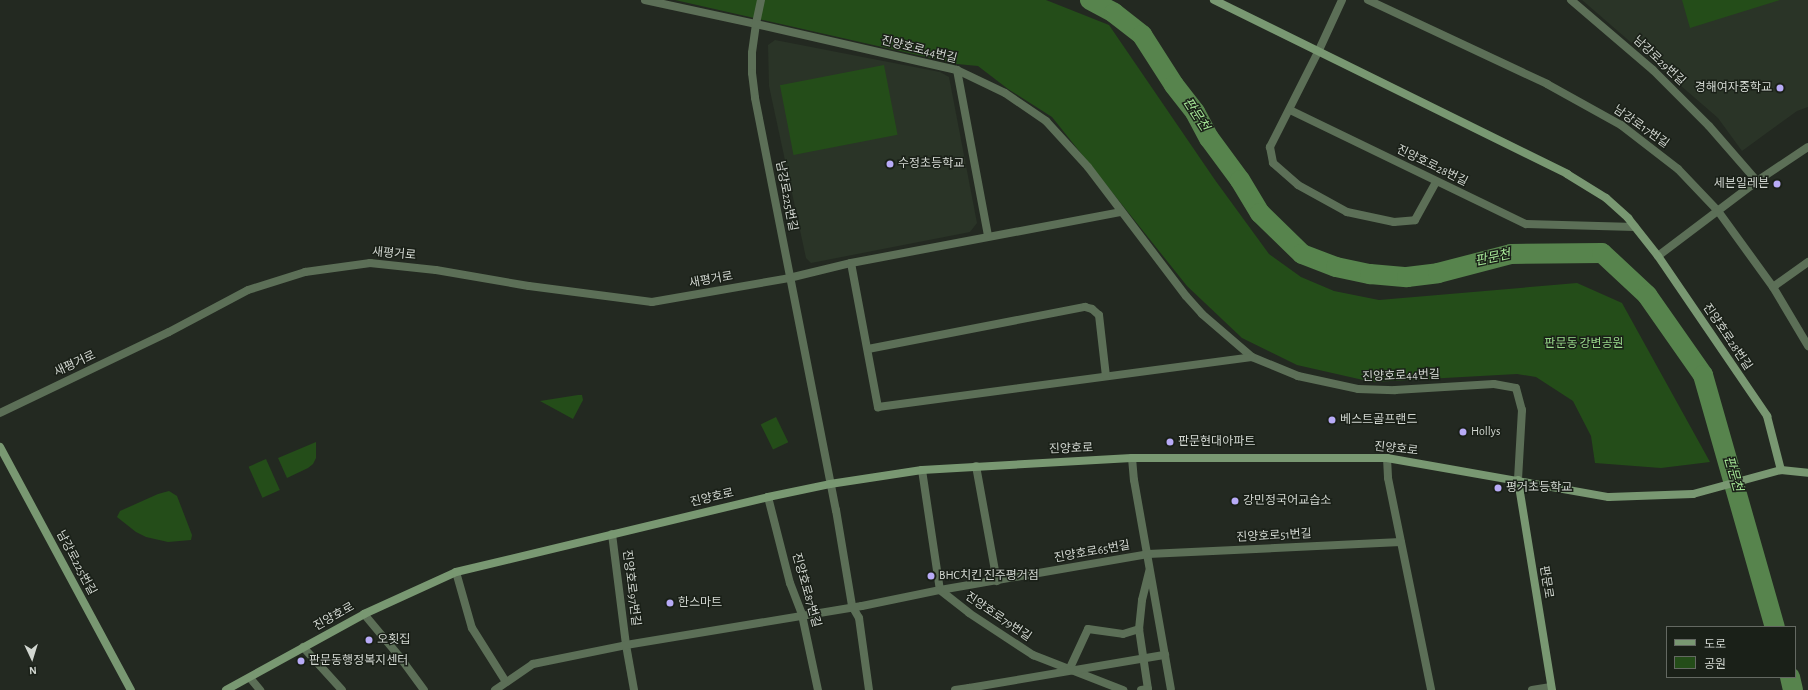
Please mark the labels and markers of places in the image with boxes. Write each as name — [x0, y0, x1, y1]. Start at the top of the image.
place label: 경해여자중학교 — [1695, 81, 1772, 95]
marker: 경해여자중학교 — [1775, 83, 1785, 93]
place label: 수정초등학교 — [898, 157, 964, 171]
marker: 수정초등학교 — [885, 159, 895, 169]
place label: 세븐일레븐 — [1714, 177, 1769, 191]
marker: 세븐일레븐 — [1772, 179, 1782, 189]
place label: 베스트골프랜드 — [1340, 413, 1417, 427]
marker: 베스트골프랜드 — [1327, 415, 1337, 425]
place label: Hollys — [1471, 425, 1500, 439]
marker: Hollys — [1458, 427, 1468, 437]
place label: 판문현대아파트 — [1178, 435, 1255, 449]
marker: 판문현대아파트 — [1165, 437, 1175, 447]
place label: 평거초등학교 — [1506, 481, 1572, 495]
marker: 평거초등학교 — [1493, 483, 1503, 493]
place label: 강민정국어교습소 — [1243, 494, 1331, 508]
marker: 강민정국어교습소 — [1230, 496, 1240, 506]
place label: BHC치킨 진주평거점 — [939, 569, 1039, 583]
marker: BHC치킨 진주평거점 — [926, 571, 936, 581]
place label: 한스마트 — [678, 596, 722, 610]
marker: 한스마트 — [665, 598, 675, 608]
place label: 오횟집 — [377, 633, 410, 647]
marker: 오횟집 — [364, 635, 374, 645]
place label: 판문동행정복지센터 — [309, 654, 408, 668]
marker: 판문동행정복지센터 — [296, 656, 306, 666]

